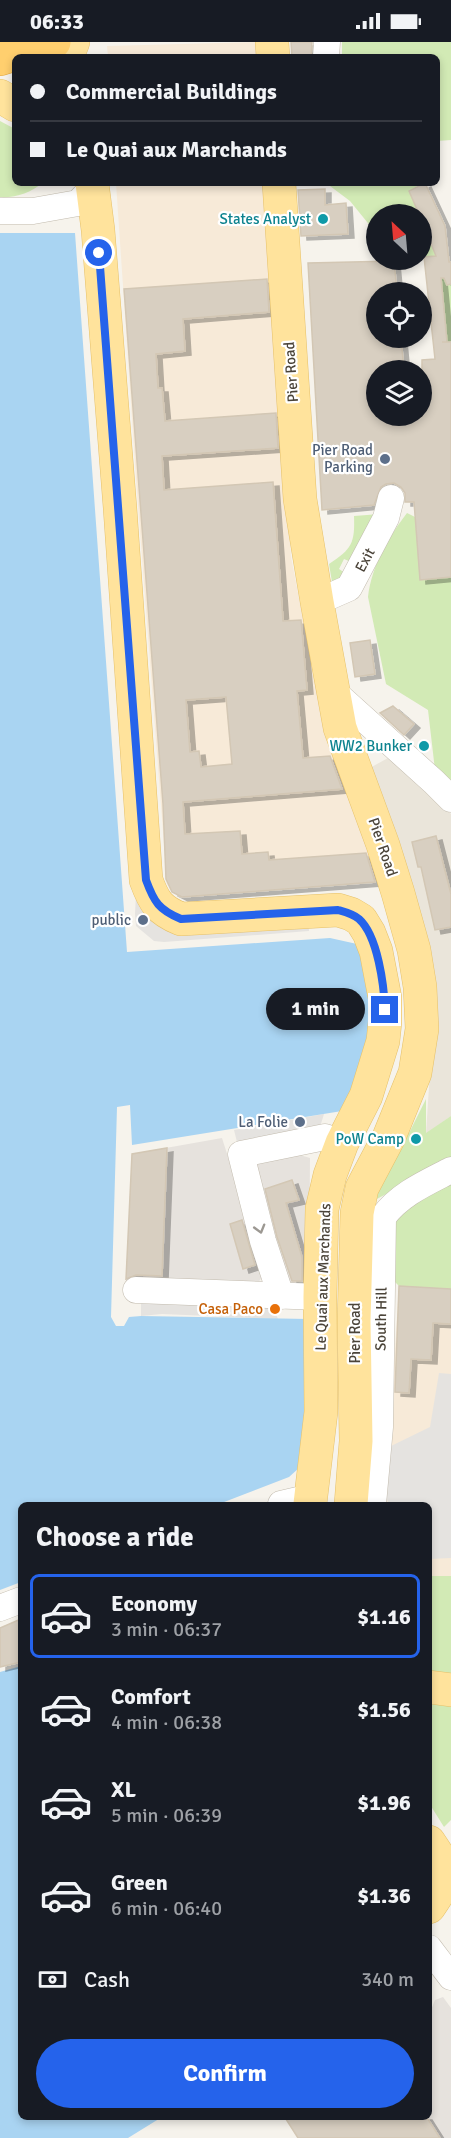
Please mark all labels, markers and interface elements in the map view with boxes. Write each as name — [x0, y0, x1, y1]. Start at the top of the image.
text: 06:33 — [30, 8, 84, 35]
text: Commercial Buildings — [66, 78, 277, 105]
text: Le Quai aux Marchands — [66, 136, 287, 163]
north arrow — [366, 204, 432, 270]
map controls — [366, 204, 432, 426]
place label: States Analyst — [219, 210, 311, 228]
marker: States Analyst — [316, 212, 330, 226]
route start — [85, 239, 112, 266]
button: locate — [366, 282, 432, 348]
street label: Pier Road — [280, 341, 302, 403]
button: layers — [366, 360, 432, 426]
place label: Pier Road Parking — [312, 441, 373, 476]
marker: Pier Road Parking — [378, 452, 392, 466]
street label: Exit — [351, 545, 379, 575]
place label: WW2 Bunker — [329, 737, 412, 755]
marker: WW2 Bunker — [417, 739, 431, 753]
street label: Pier Road — [365, 815, 401, 879]
place label: public — [91, 911, 131, 929]
marker: public — [136, 913, 150, 927]
callout: 1 min — [265, 989, 364, 1031]
text: 1 min — [291, 996, 340, 1021]
route end — [371, 996, 398, 1023]
place label: La Folie — [238, 1113, 288, 1131]
marker: La Folie — [293, 1115, 307, 1129]
place label: PoW Camp — [336, 1130, 404, 1148]
marker: PoW Camp — [409, 1132, 423, 1146]
street label: Le Quai aux Marchands — [311, 1202, 335, 1351]
one-way arrow — [253, 1223, 265, 1234]
street label: South Hill — [371, 1287, 391, 1351]
place label: Casa Paco — [198, 1300, 263, 1318]
marker: Casa Paco — [268, 1302, 282, 1316]
street label: Pier Road — [346, 1302, 364, 1364]
text: Choose a ride — [36, 1521, 194, 1554]
icon: car — [39, 1589, 93, 1643]
text: Economy — [111, 1590, 197, 1617]
text: $1.16 — [357, 1603, 411, 1630]
text: 3 min · 06:37 — [111, 1617, 222, 1642]
icon: car — [39, 1682, 93, 1736]
text: Comfort — [111, 1683, 191, 1710]
text: $1.56 — [357, 1696, 411, 1723]
text: 4 min · 06:38 — [111, 1710, 222, 1735]
icon: car — [39, 1775, 93, 1829]
text: XL — [111, 1776, 136, 1803]
text: $1.96 — [357, 1789, 411, 1816]
text: 5 min · 06:39 — [111, 1803, 222, 1828]
icon: car — [39, 1868, 93, 1922]
text: Green — [111, 1869, 168, 1896]
text: $1.36 — [357, 1882, 411, 1909]
text: 6 min · 06:40 — [111, 1896, 222, 1921]
icon: cash — [36, 1963, 69, 1996]
text: Cash — [84, 1966, 130, 1993]
text: 340 m — [361, 1967, 414, 1992]
button: Confirm — [36, 2039, 414, 2108]

